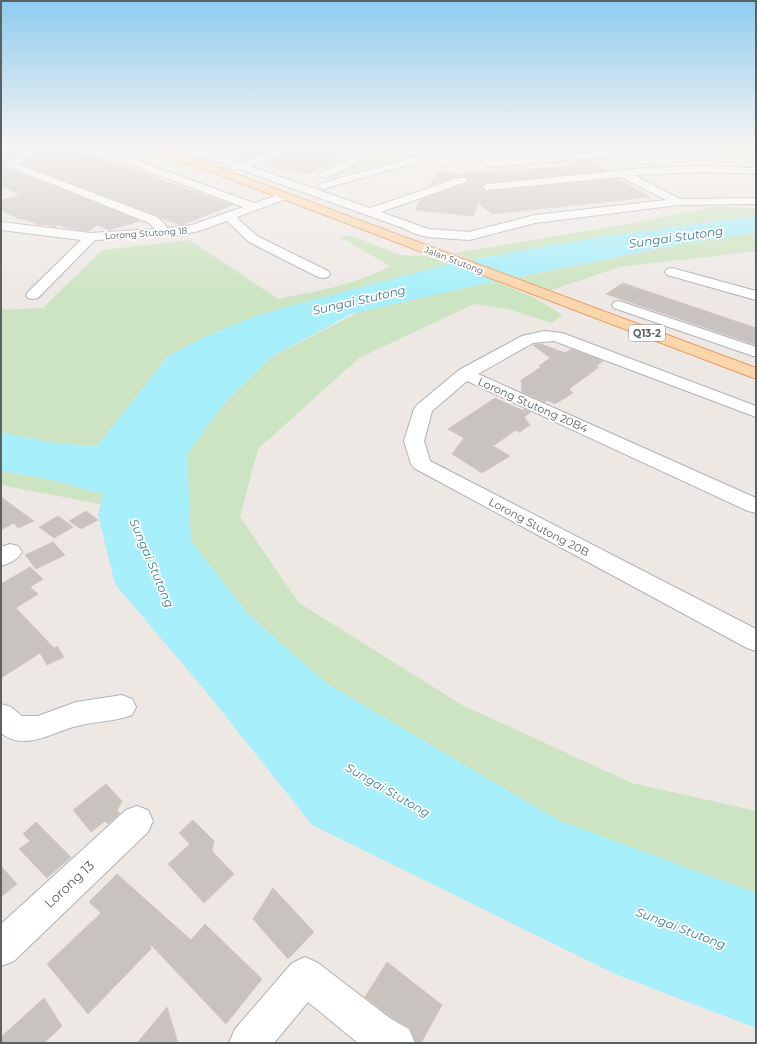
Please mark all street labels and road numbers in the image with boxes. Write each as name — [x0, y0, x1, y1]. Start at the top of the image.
street label: Lorong Stutong 18 — [104, 225, 188, 241]
street label: Jalan Stutong — [422, 243, 485, 276]
road number: Q13-2 — [629, 325, 665, 341]
street label: Lorong Stutong 20B4 — [476, 374, 591, 436]
street label: Lorong Stutong 20B — [486, 495, 592, 559]
street label: Lorong 13 — [41, 857, 97, 911]

